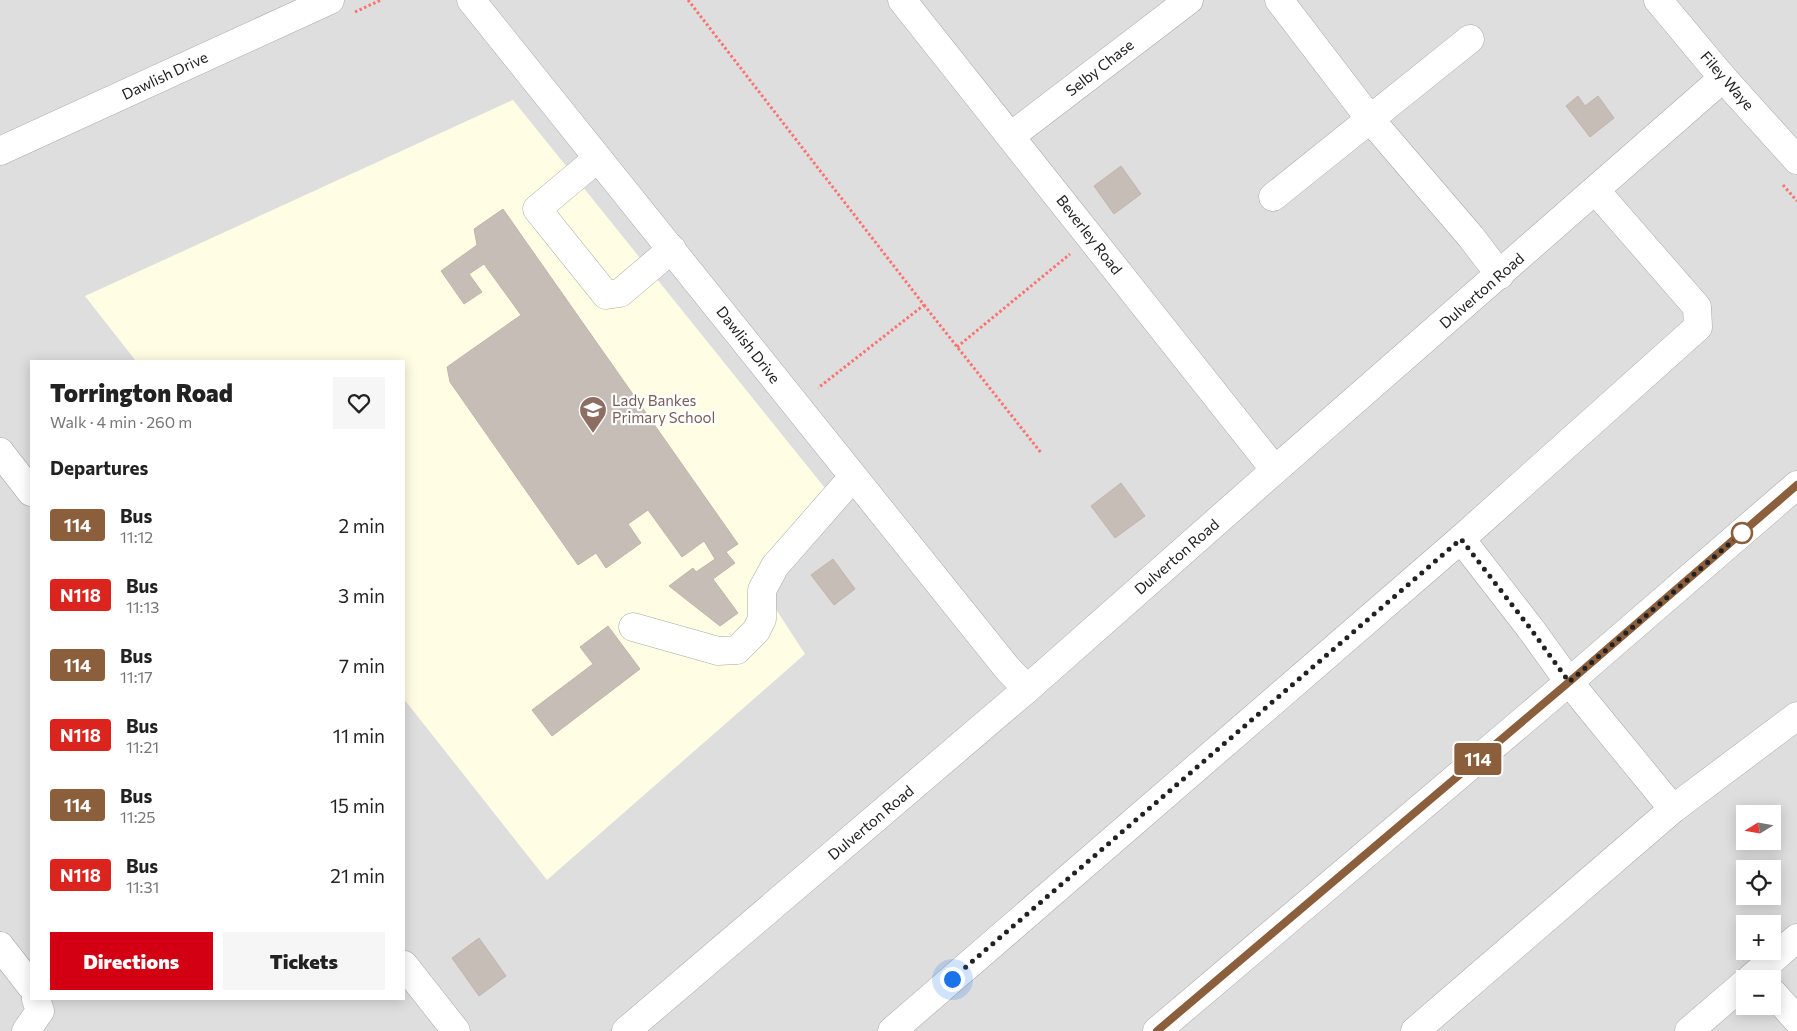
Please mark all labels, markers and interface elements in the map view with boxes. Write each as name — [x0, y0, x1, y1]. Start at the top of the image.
street label: Selby Chase — [1062, 35, 1137, 99]
street label: Dawlish Drive — [119, 47, 211, 103]
street label: Filey Waye — [1697, 47, 1758, 114]
street label: Beverley Road — [1053, 191, 1126, 278]
street label: Dulverton Road — [1435, 249, 1527, 332]
street label: Dawlish Drive — [713, 302, 785, 387]
button: heart — [333, 377, 385, 429]
text: Torrington Road — [50, 378, 233, 407]
place label: Lady Bankes Primary School — [612, 391, 715, 426]
school or university icon: Lady Bankes Primary School — [578, 395, 608, 434]
text: Walk · 4 min · 260 m — [50, 412, 192, 431]
text: Departures — [50, 456, 148, 479]
text: Bus — [120, 504, 152, 527]
text: 114 — [64, 514, 91, 536]
text: 2 min — [338, 514, 385, 537]
street label: Dulverton Road — [1130, 515, 1222, 598]
unlabelled marker — [1731, 522, 1753, 544]
text: 11:12 — [120, 527, 153, 546]
text: Bus — [126, 574, 158, 597]
text: N118 — [60, 584, 101, 606]
text: 3 min — [338, 584, 385, 607]
text: 11:13 — [126, 597, 159, 616]
text: Bus — [120, 644, 152, 667]
text: 114 — [64, 654, 91, 676]
text: 7 min — [339, 654, 385, 677]
text: 11:17 — [120, 667, 153, 686]
text: Bus — [126, 714, 158, 737]
text: N118 — [60, 724, 101, 746]
text: 11 min — [333, 724, 385, 747]
text: 11:21 — [126, 737, 159, 756]
line badge: 114 — [1449, 743, 1507, 775]
text: 114 — [1464, 748, 1492, 770]
street label: Dulverton Road — [824, 781, 917, 863]
text: Bus — [120, 784, 152, 807]
text: 114 — [64, 794, 91, 816]
text: 15 min — [330, 794, 385, 817]
north arrow — [1736, 805, 1781, 850]
map controls — [1736, 805, 1781, 1015]
text: 11:25 — [120, 807, 156, 826]
text: Bus — [126, 854, 158, 877]
button: locate — [1736, 860, 1781, 905]
text: N118 — [60, 864, 101, 886]
text: 21 min — [330, 864, 385, 887]
text: 11:31 — [126, 877, 159, 896]
button: + — [1736, 915, 1781, 960]
button: Directions — [50, 932, 213, 990]
button: Tickets — [223, 932, 385, 990]
your location — [940, 967, 965, 992]
button: − — [1736, 970, 1781, 1015]

